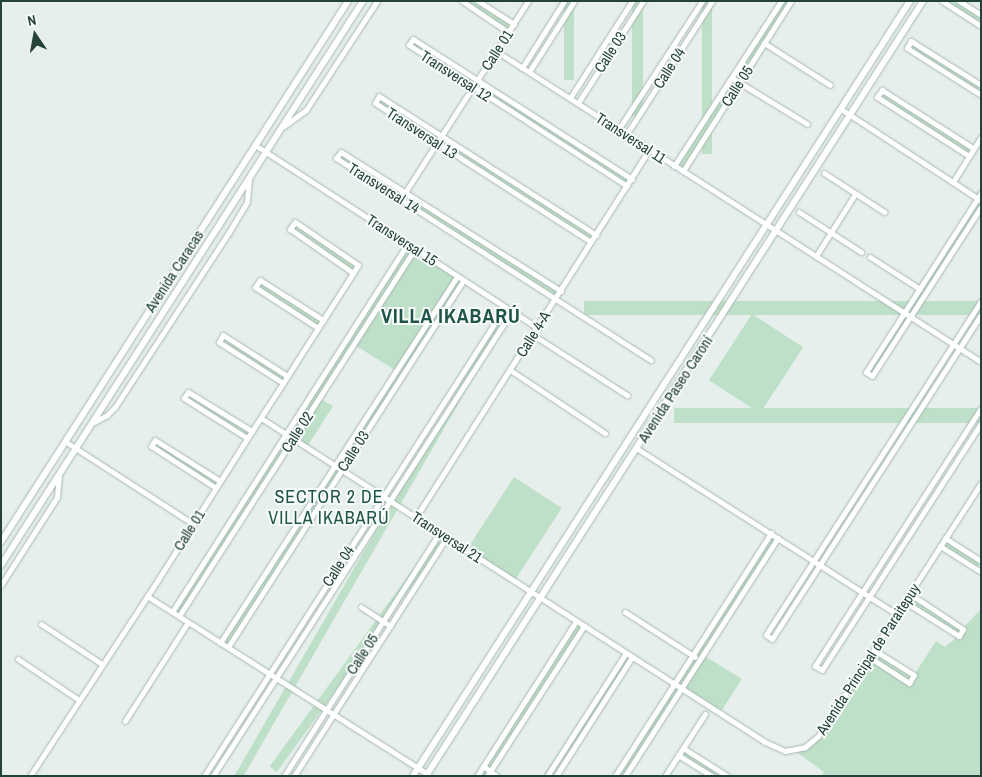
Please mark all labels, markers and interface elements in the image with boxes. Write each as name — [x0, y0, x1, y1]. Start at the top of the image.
north arrow — [10, 10, 60, 60]
text: N — [26, 11, 38, 30]
street label: Calle 01 — [477, 26, 517, 74]
street label: Calle 03 — [590, 28, 630, 76]
street label: Calle 04 — [649, 44, 689, 92]
street label: Transversal 12 — [417, 46, 495, 106]
street label: Calle 05 — [717, 62, 757, 110]
street label: Transversal 13 — [383, 103, 461, 163]
street label: Transversal 11 — [593, 109, 669, 167]
street label: Transversal 14 — [345, 159, 423, 217]
street label: Transversal 15 — [363, 210, 441, 270]
street label: Avenida Caracas — [141, 227, 207, 315]
district label: VILLA IKABARÚ — [379, 303, 523, 327]
street label: Calle 4-A — [512, 308, 554, 360]
street label: Avenida Paseo Caroní — [634, 332, 716, 446]
street label: Calle 02 — [277, 408, 317, 456]
street label: Calle 03 — [333, 427, 373, 475]
district label: SECTOR 2 DE VILLA IKABARÚ — [266, 487, 392, 530]
street label: Calle 01 — [169, 506, 209, 554]
street label: Transversal 21 — [408, 507, 486, 567]
street label: Calle 04 — [318, 542, 358, 590]
street label: Avenida Principal de Paraitepuy — [812, 580, 924, 738]
street label: Calle 05 — [342, 630, 382, 678]

